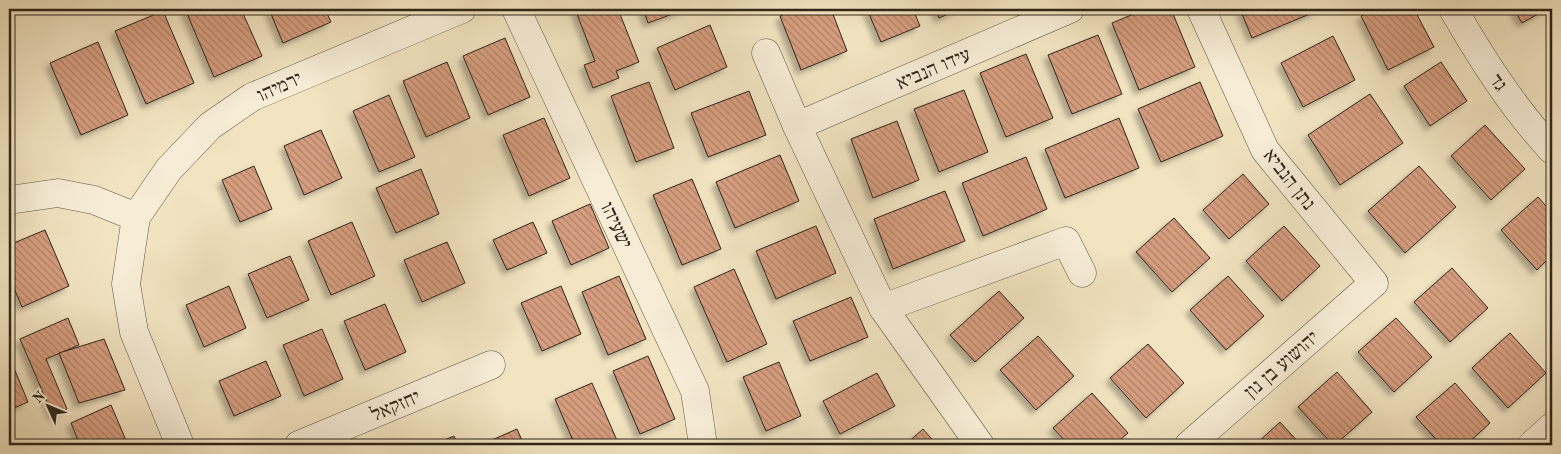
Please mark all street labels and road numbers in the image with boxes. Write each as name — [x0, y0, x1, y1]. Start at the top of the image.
street label: עידו הנביא — [894, 45, 974, 94]
street label: ירמיהו — [254, 69, 305, 107]
street label: גד — [1485, 71, 1510, 96]
street label: נתן הנביא — [1259, 146, 1318, 214]
street label: ישעיהו — [596, 200, 635, 252]
street label: יהושוע בן נון — [1241, 328, 1323, 403]
street label: יחזקאל — [367, 386, 424, 426]

